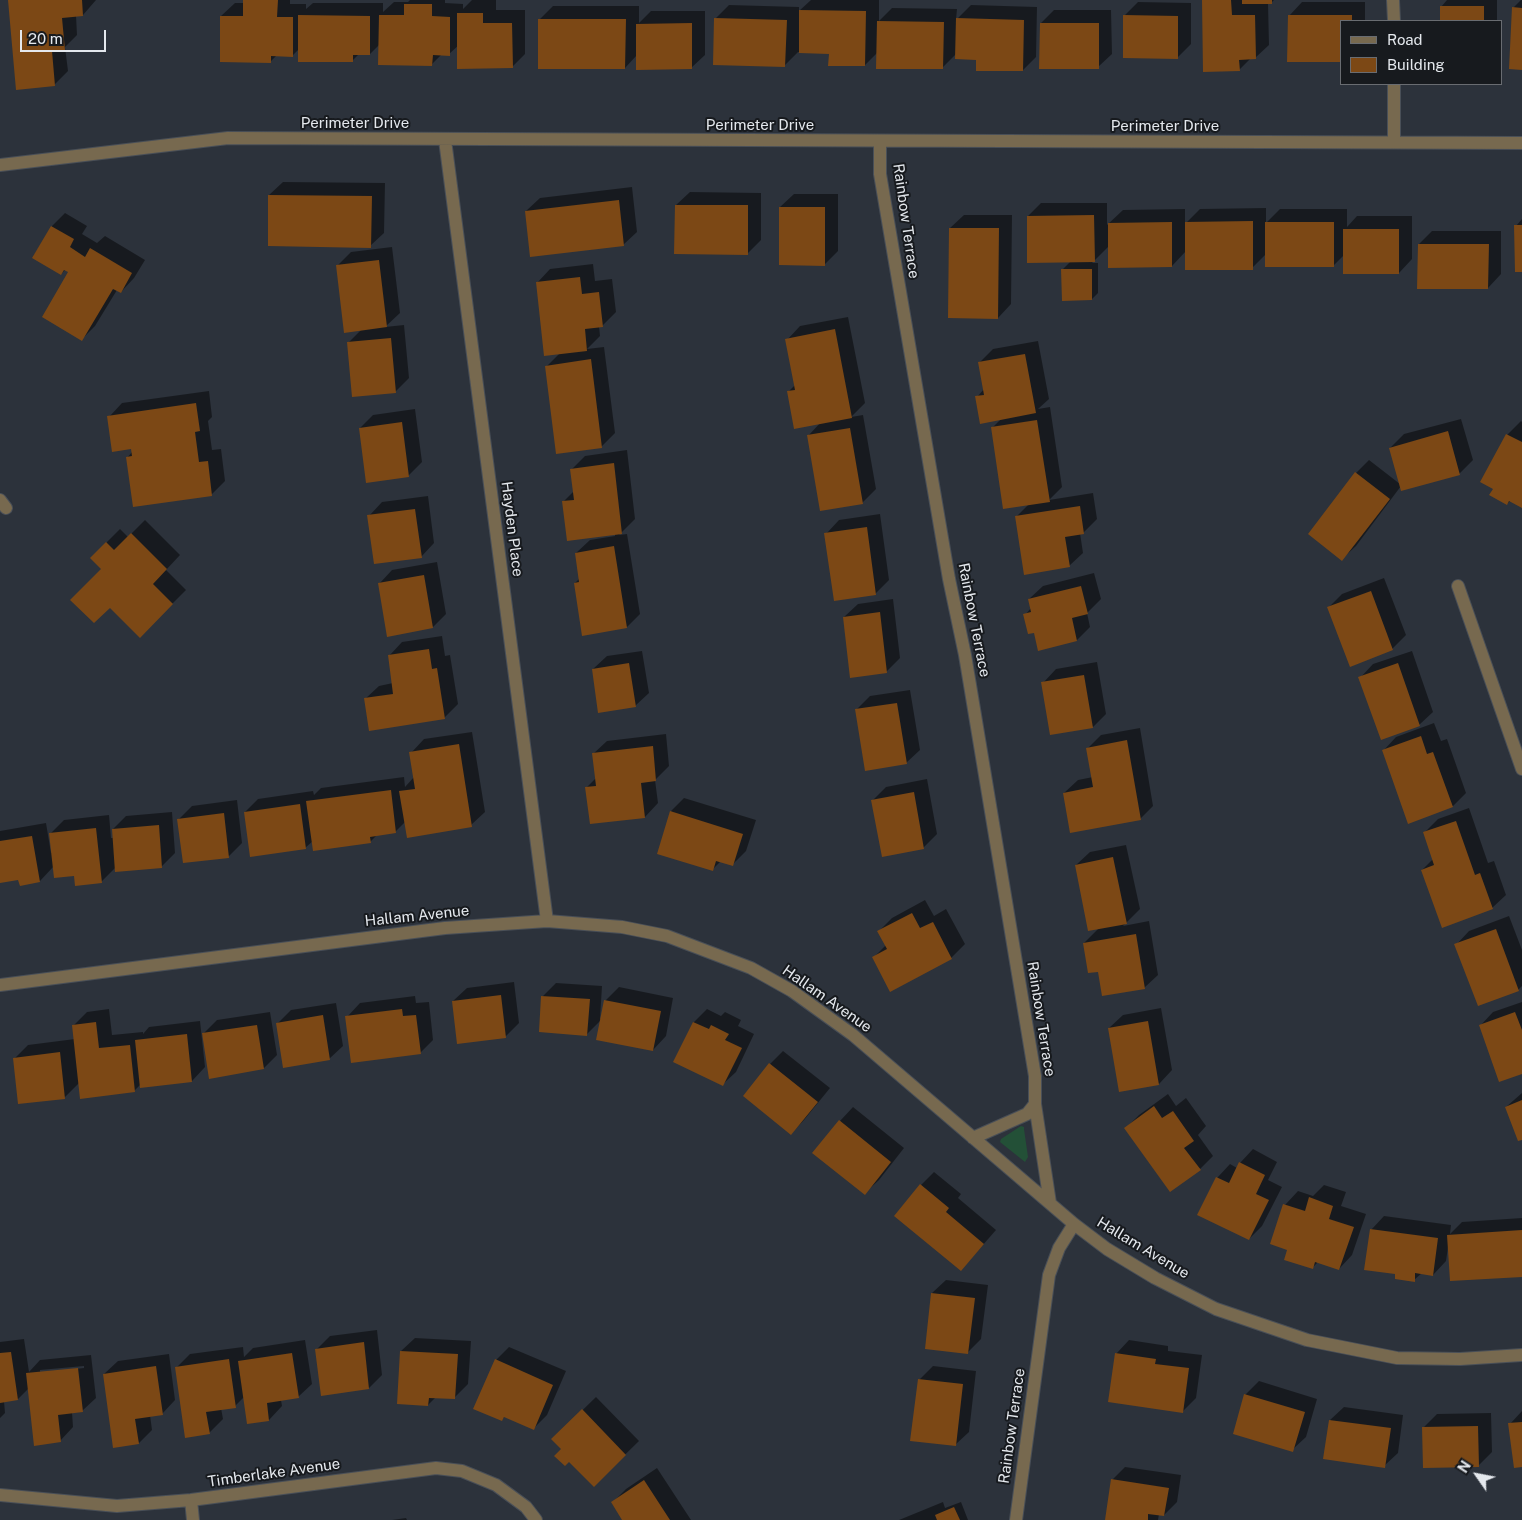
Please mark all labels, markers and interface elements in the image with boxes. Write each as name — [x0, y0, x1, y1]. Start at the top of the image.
scale bar — [22, 20, 109, 52]
legend — [1340, 20, 1502, 85]
text: 20 m — [28, 30, 63, 47]
text: Road — [1387, 31, 1423, 48]
text: Building — [1387, 56, 1445, 73]
street label: Perimeter Drive — [301, 114, 409, 132]
street label: Perimeter Drive — [706, 116, 814, 134]
street label: Perimeter Drive — [1111, 117, 1219, 135]
street label: Rainbow Terrace — [889, 162, 923, 280]
street label: Hayden Place — [497, 480, 527, 578]
street label: Rainbow Terrace — [954, 561, 994, 679]
street label: Hallam Avenue — [364, 902, 470, 930]
street label: Rainbow Terrace — [1023, 960, 1059, 1078]
street label: Hallam Avenue — [779, 962, 875, 1036]
street label: Hallam Avenue — [1093, 1213, 1193, 1283]
street label: Rainbow Terrace — [995, 1367, 1029, 1485]
north arrow — [1452, 1450, 1502, 1500]
street label: Timberlake Avenue — [207, 1455, 341, 1491]
text: N — [1455, 1458, 1474, 1476]

